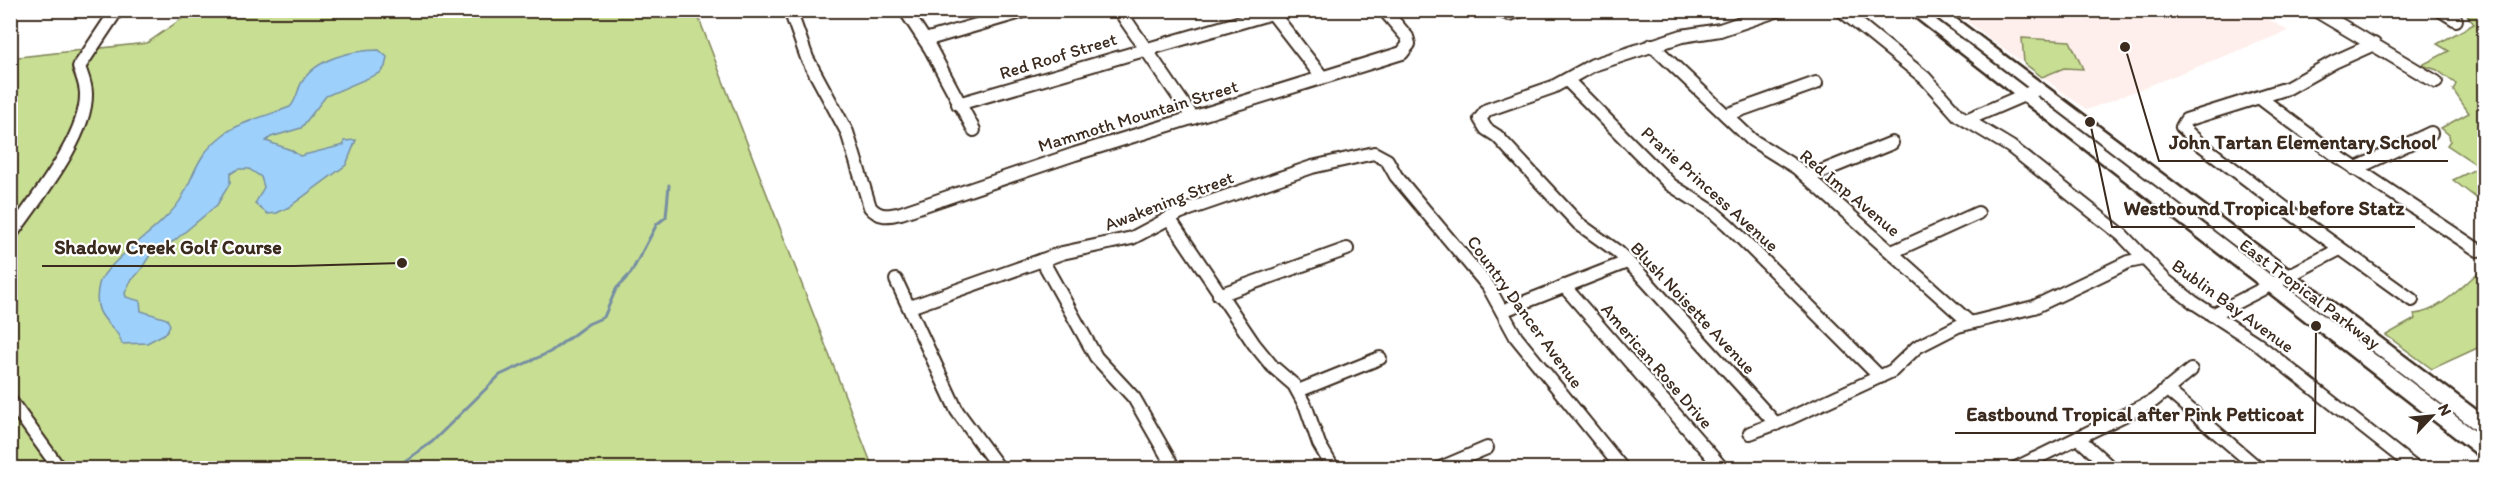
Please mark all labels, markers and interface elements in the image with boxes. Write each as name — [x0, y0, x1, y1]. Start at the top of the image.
street label: Red Roof Street — [997, 28, 1120, 84]
street label: Mammoth Mountain Street — [1035, 75, 1241, 157]
street label: Prarie Princess Avenue — [1637, 122, 1783, 256]
callout: John Tartan Elementary School — [2159, 123, 2448, 161]
text: John Tartan Elementary School — [2168, 130, 2437, 155]
street label: Red Imp Avenue — [1795, 145, 1905, 241]
street label: Awakening Street — [1101, 166, 1237, 236]
callout: Westbound Tropical before Statz — [2112, 189, 2415, 227]
text: Westbound Tropical before Statz — [2124, 196, 2405, 221]
callout: Shadow Creek Golf Course — [42, 228, 294, 266]
street label: Country Dancer Avenue — [1462, 231, 1588, 393]
street label: East Tropical Parkway — [2235, 234, 2385, 355]
text: Shadow Creek Golf Course — [54, 235, 282, 259]
street label: Blush Noisette Avenue — [1626, 237, 1760, 379]
street label: Bublin Bay Avenue — [2168, 254, 2298, 358]
street label: American Rose Drive — [1596, 299, 1718, 433]
north arrow — [2402, 386, 2462, 446]
callout: Eastbound Tropical after Pink Petticoat — [1955, 395, 2315, 433]
text: N — [2434, 401, 2456, 419]
text: Eastbound Tropical after Pink Petticoat — [1966, 402, 2304, 427]

